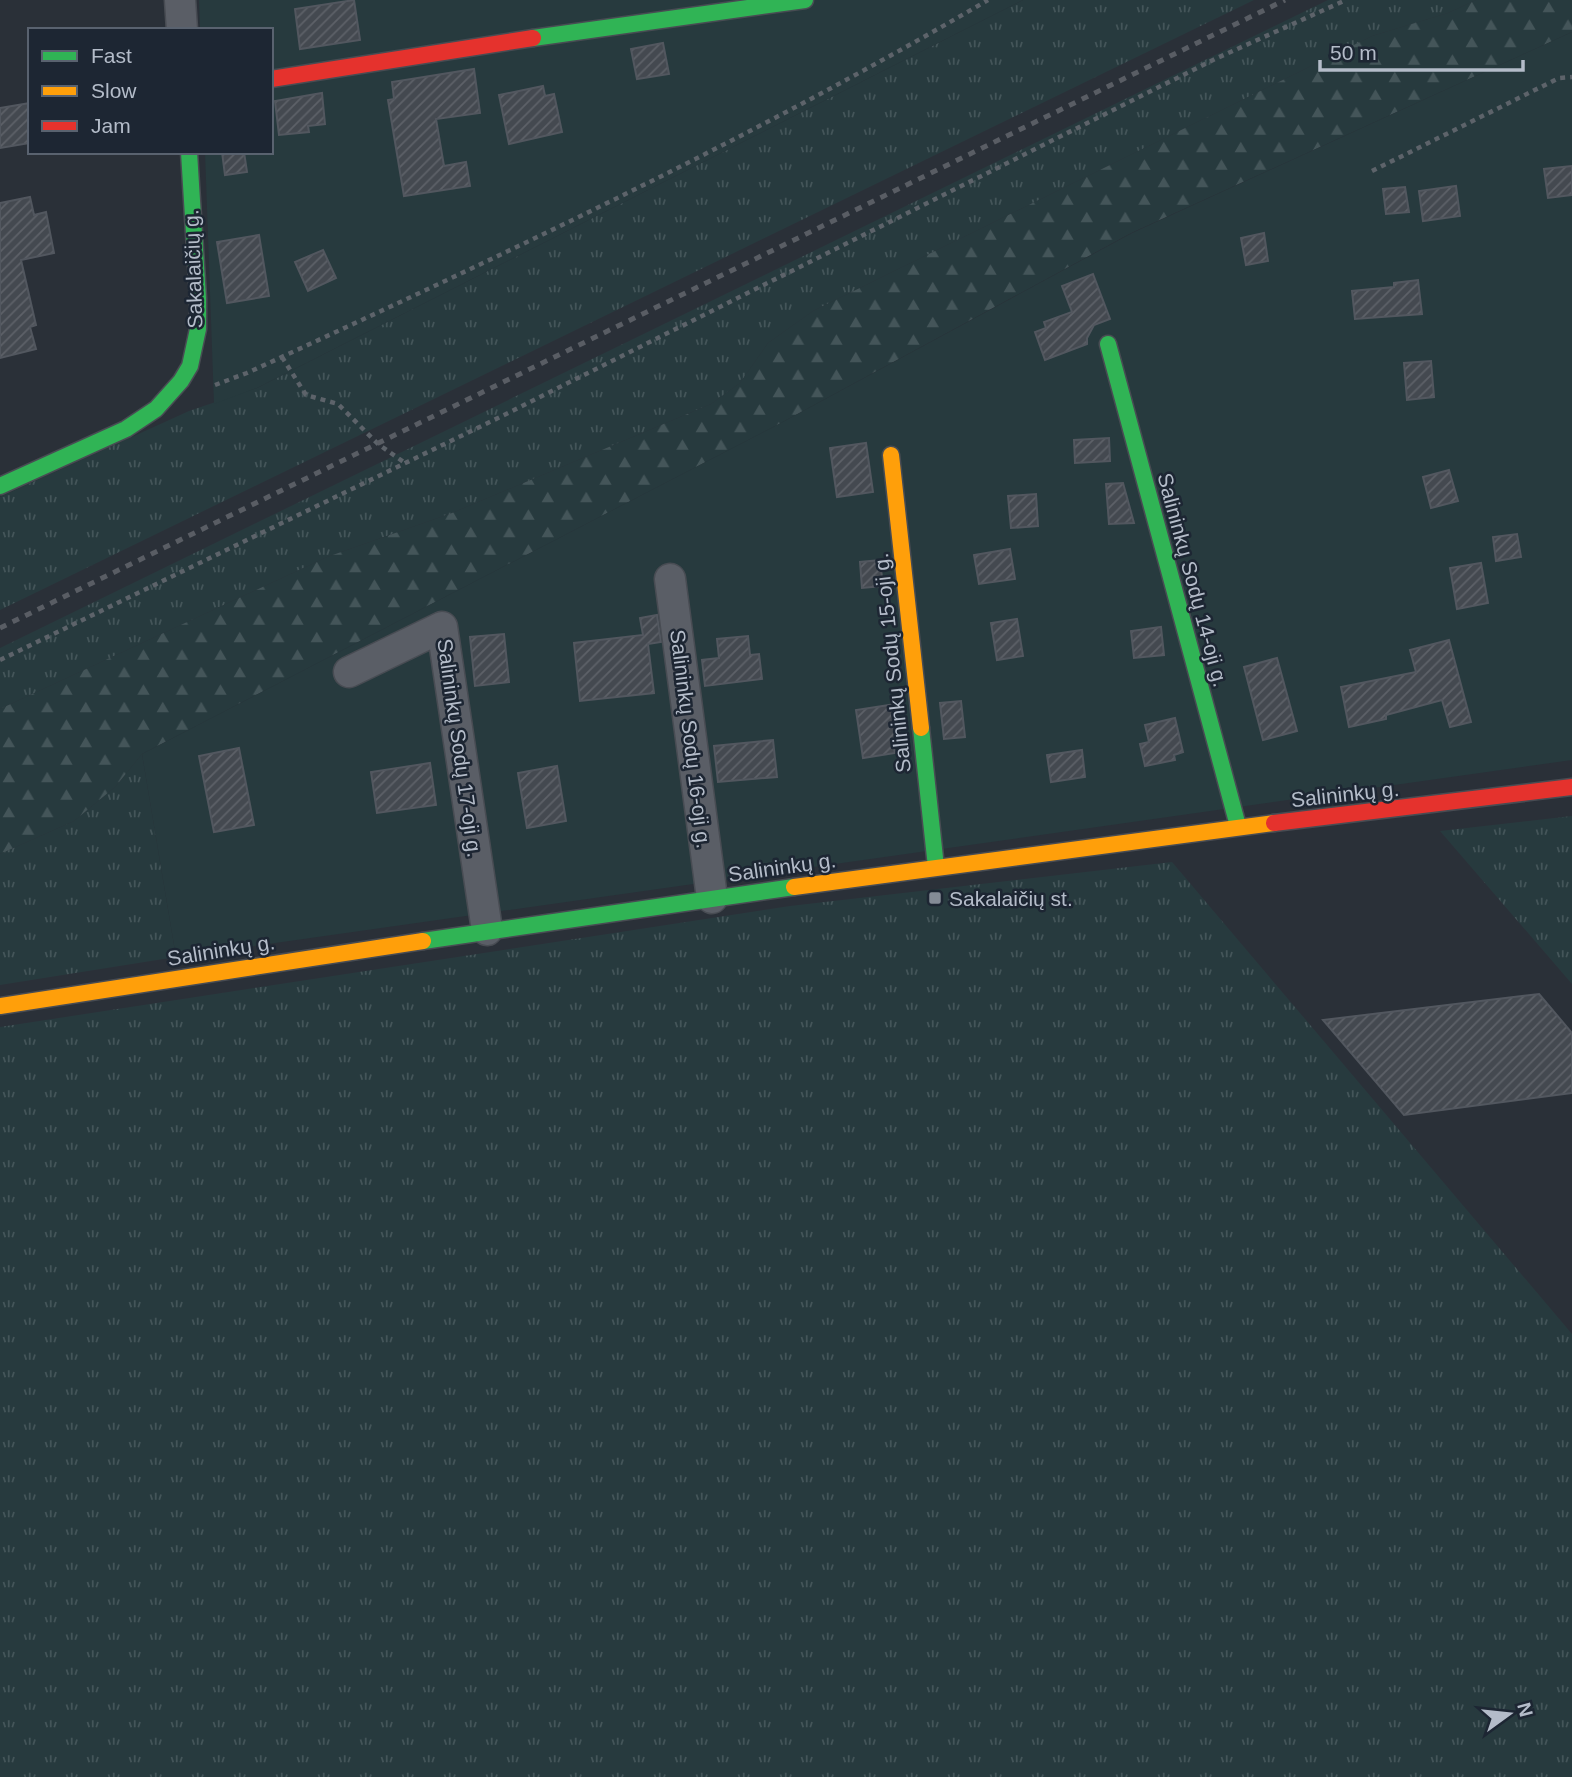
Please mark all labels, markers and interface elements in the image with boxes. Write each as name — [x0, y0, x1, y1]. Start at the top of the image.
legend — [28, 28, 273, 154]
scale bar — [1320, 28, 1523, 72]
text: 50 m — [1330, 41, 1377, 64]
text: Fast — [91, 44, 132, 67]
text: Slow — [91, 79, 137, 102]
text: Jam — [91, 114, 131, 137]
street label: Sakalaičių g. — [179, 209, 207, 329]
street label: Salininkų Sodų 14-oji g. — [1153, 470, 1233, 690]
street label: Salininkų Sodų 15-oji g. — [869, 552, 915, 774]
street label: Salininkų Sodų 16-oji g. — [666, 628, 716, 850]
street label: Salininkų Sodų 17-oji g. — [433, 637, 487, 859]
street label: Salininkų g. — [1290, 777, 1400, 811]
street label: Salininkų g. — [727, 848, 837, 886]
place label: Sakalaičių st. — [949, 887, 1073, 910]
marker: Sakalaičių st. — [927, 890, 943, 906]
street label: Salininkų g. — [166, 930, 276, 970]
north arrow — [1474, 1679, 1544, 1749]
text: N — [1513, 1700, 1537, 1719]

